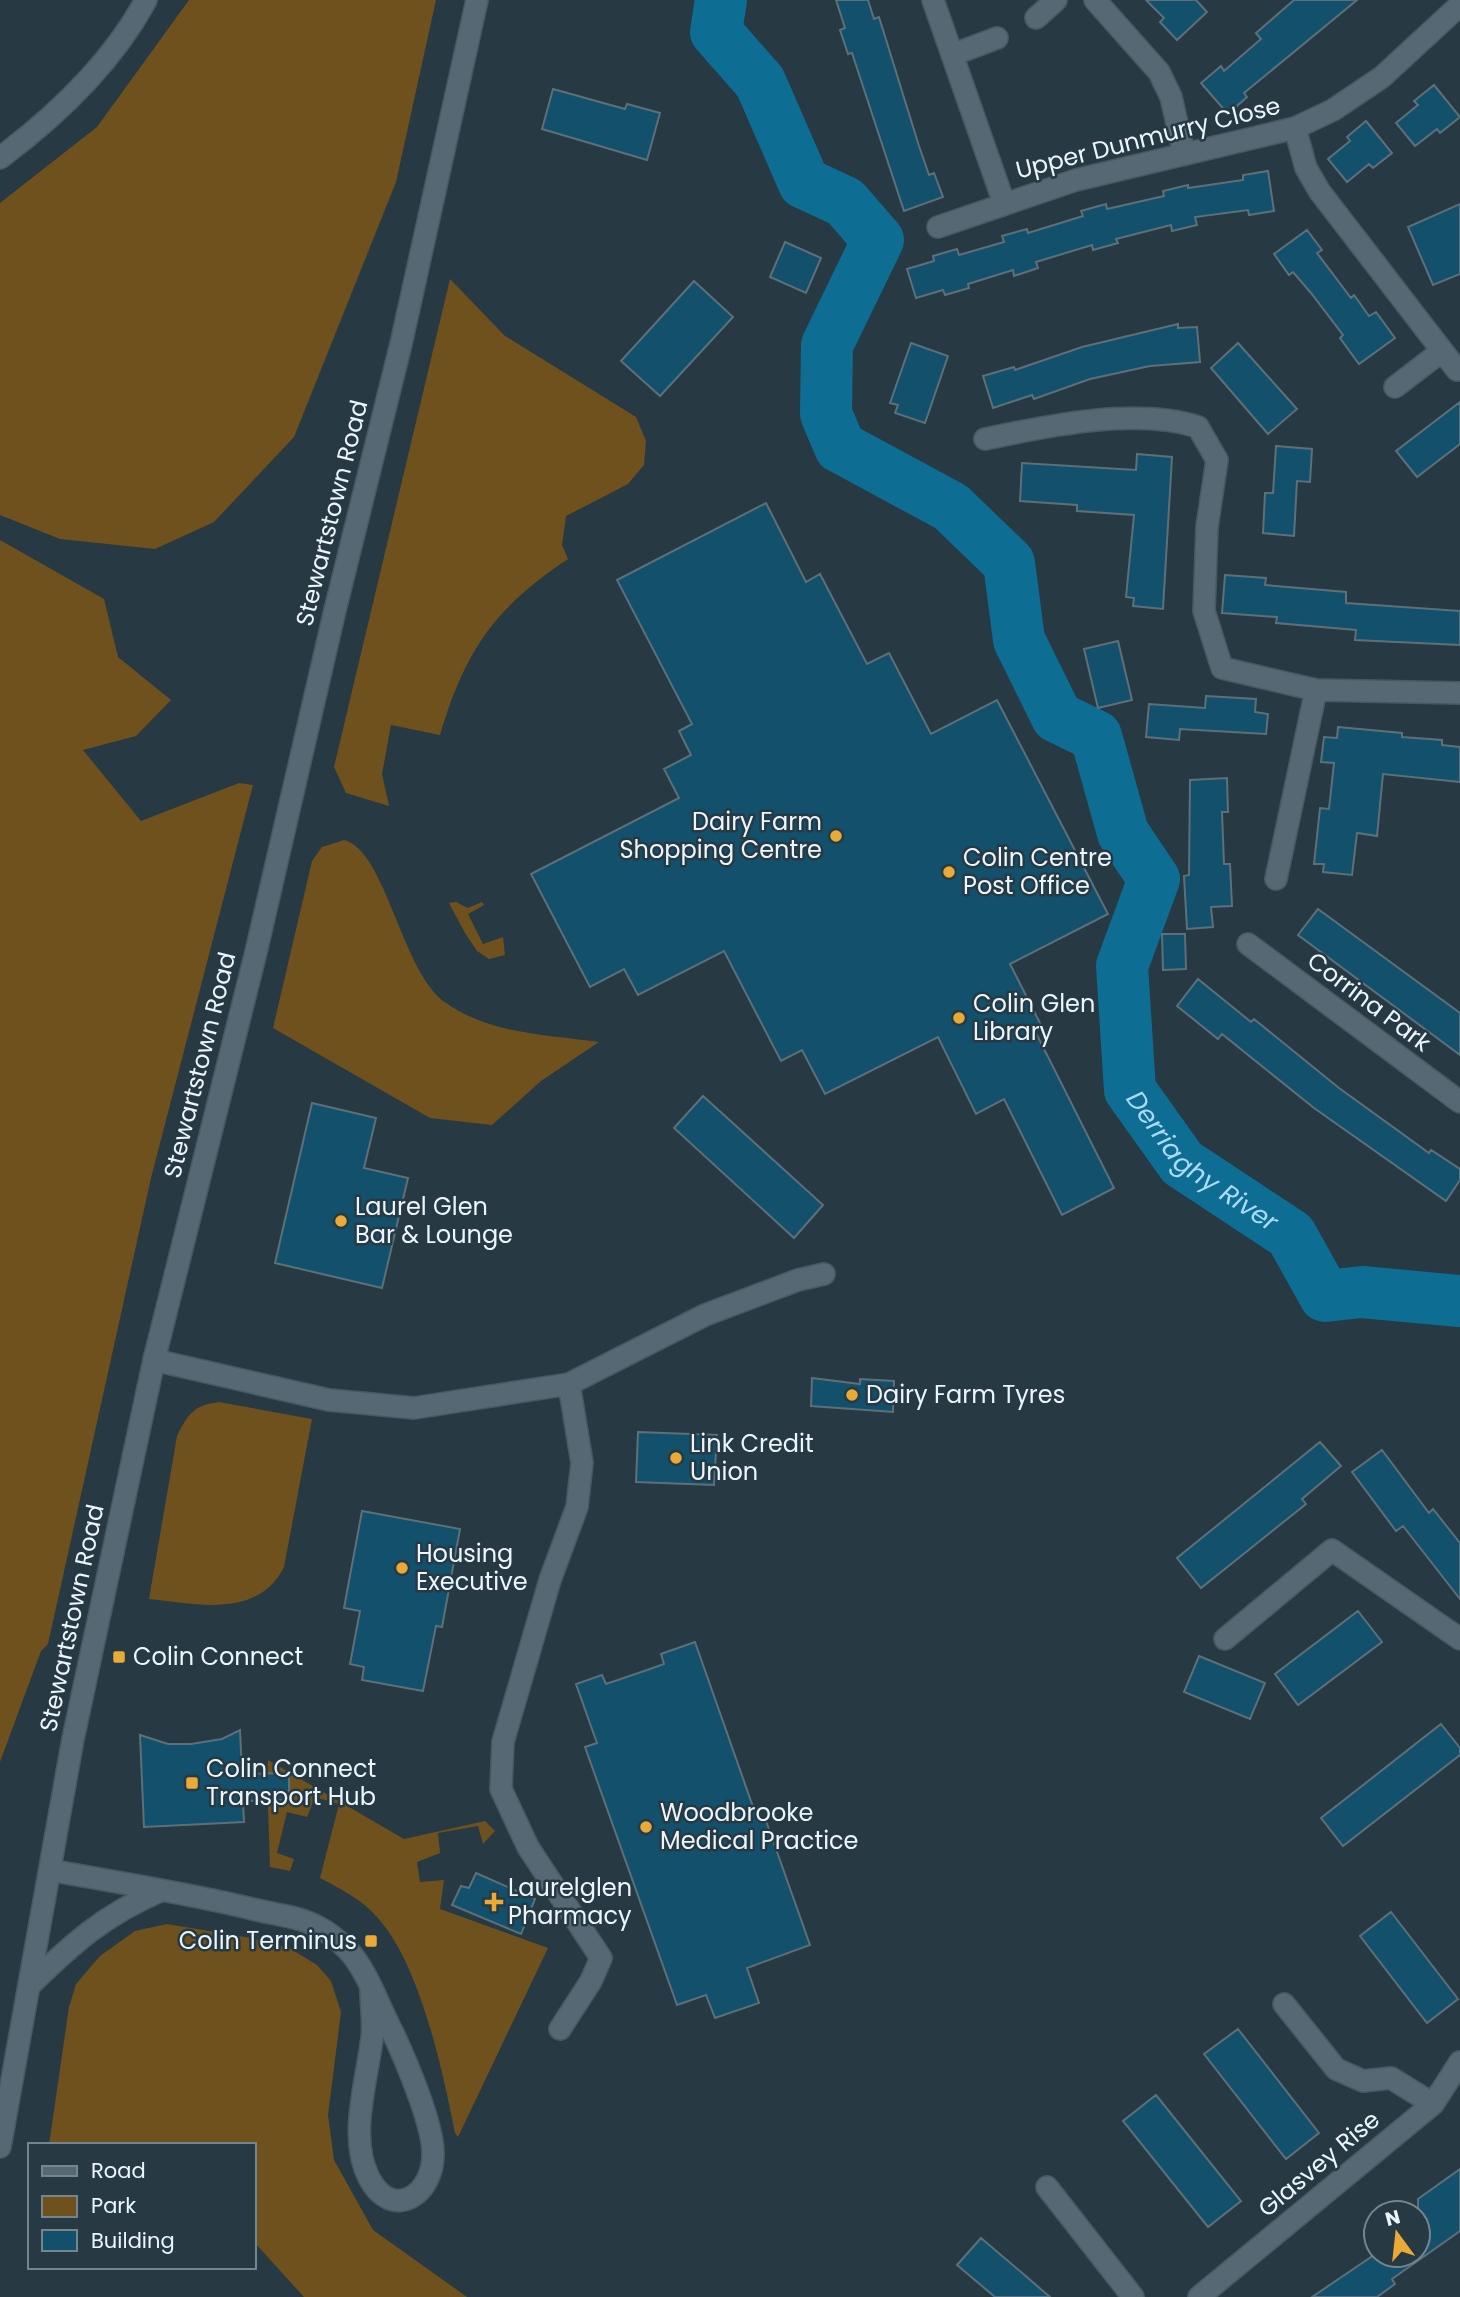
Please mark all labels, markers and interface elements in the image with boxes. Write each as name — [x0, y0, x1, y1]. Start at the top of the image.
street label: Upper Dunmurry Close — [1012, 89, 1284, 186]
street label: Stewartstown Road — [287, 396, 376, 629]
place label: Dairy Farm Shopping Centre — [620, 805, 822, 866]
marker: Dairy Farm Shopping Centre — [828, 828, 844, 844]
place label: Colin Centre Post Office — [963, 841, 1112, 902]
marker: Colin Centre Post Office — [941, 864, 957, 880]
street label: Corrina Park — [1301, 944, 1438, 1059]
street label: Stewartstown Road — [155, 948, 244, 1181]
place label: Colin Glen Library — [973, 987, 1095, 1048]
marker: Colin Glen Library — [951, 1010, 967, 1026]
water label: Derriaghy River — [1118, 1083, 1286, 1240]
place label: Laurel Glen Bar & Lounge — [355, 1190, 513, 1251]
marker: Laurel Glen Bar & Lounge — [333, 1213, 349, 1229]
place label: Dairy Farm Tyres — [866, 1378, 1065, 1411]
marker: Dairy Farm Tyres — [844, 1387, 860, 1403]
place label: Link Credit Union — [690, 1427, 814, 1488]
marker: Link Credit Union — [668, 1450, 684, 1466]
street label: Stewartstown Road — [31, 1501, 112, 1735]
place label: Housing Executive — [416, 1537, 528, 1598]
marker: Housing Executive — [394, 1560, 410, 1576]
place label: Colin Connect — [133, 1640, 303, 1673]
marker: Colin Connect — [111, 1649, 127, 1665]
place label: Colin Connect Transport Hub — [206, 1752, 376, 1813]
marker: Colin Connect Transport Hub — [184, 1775, 200, 1791]
place label: Woodbrooke Medical Practice — [660, 1796, 859, 1857]
marker: Woodbrooke Medical Practice — [638, 1819, 654, 1835]
place label: Laurelglen Pharmacy — [508, 1871, 632, 1932]
marker: Laurelglen Pharmacy — [486, 1894, 502, 1910]
place label: Colin Terminus — [179, 1924, 357, 1957]
marker: Colin Terminus — [363, 1933, 379, 1949]
street label: Glasvey Rise — [1251, 2103, 1387, 2224]
legend — [28, 2143, 256, 2269]
text: Road — [91, 2156, 146, 2185]
text: Park — [91, 2191, 136, 2220]
north arrow — [1362, 2199, 1432, 2269]
text: N — [1382, 2203, 1403, 2233]
text: Building — [91, 2226, 175, 2255]

